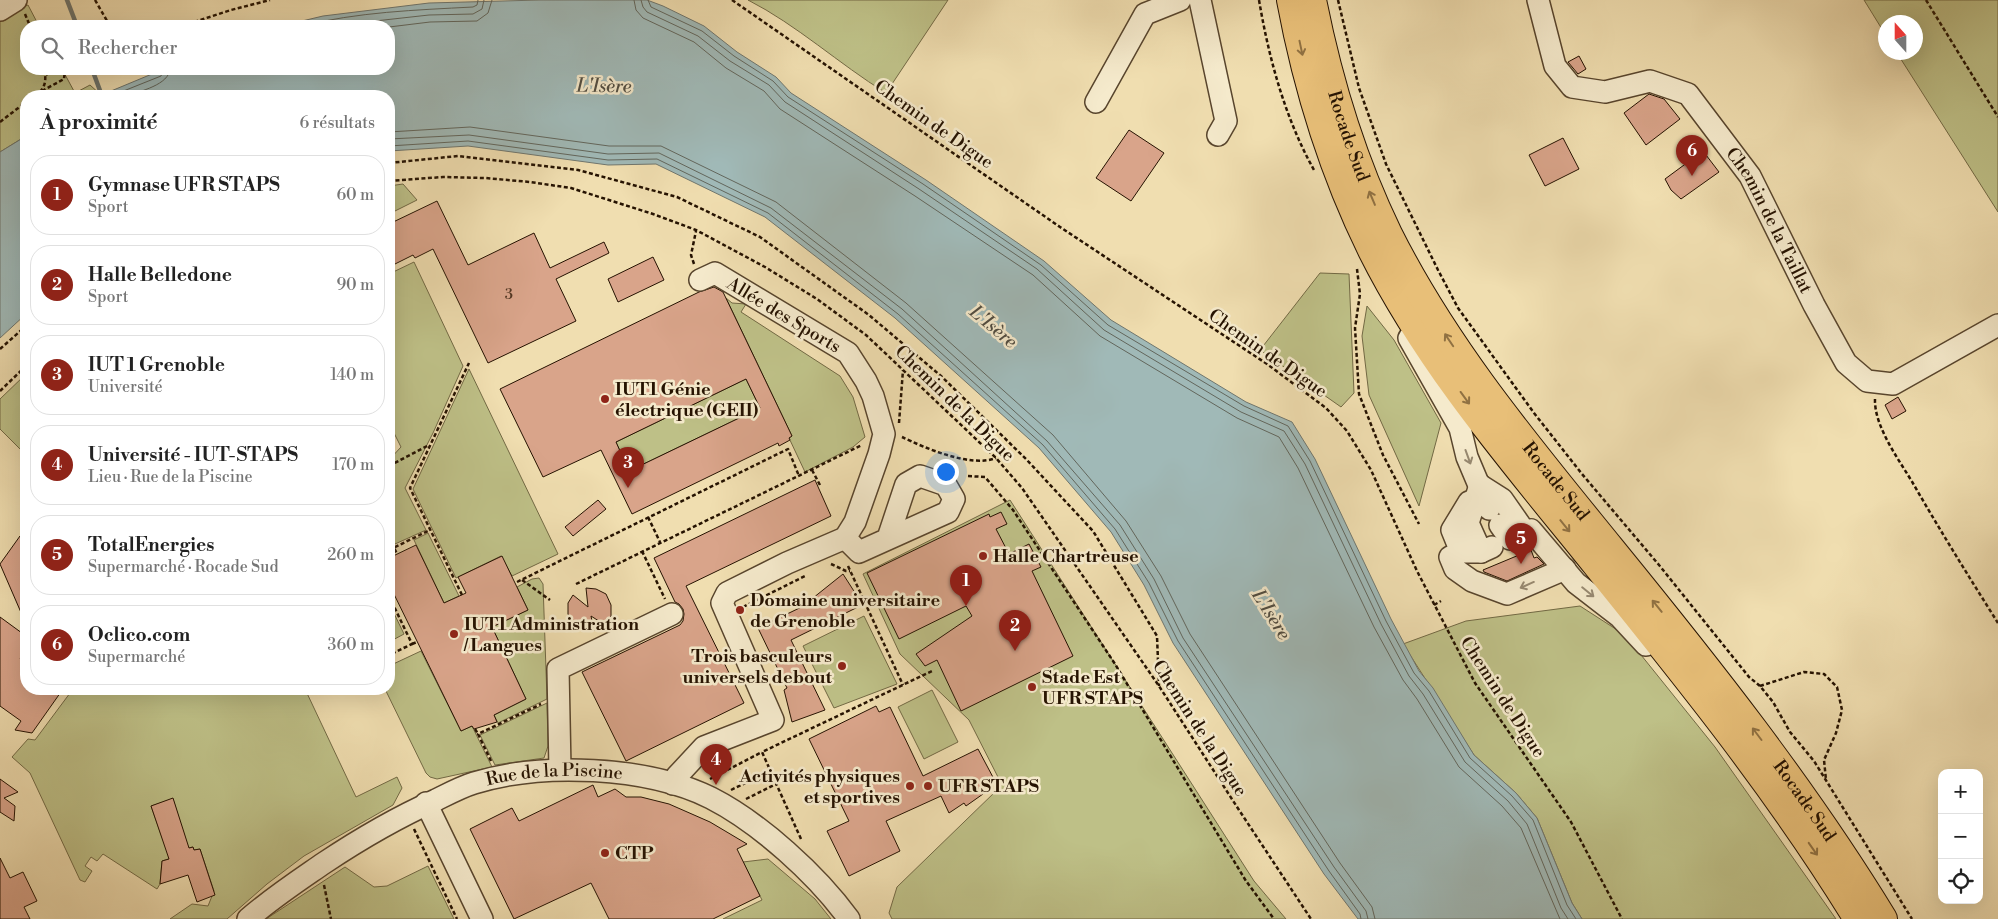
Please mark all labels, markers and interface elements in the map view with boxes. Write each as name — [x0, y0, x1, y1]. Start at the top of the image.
north arrow — [1878, 15, 1923, 60]
search box — [20, 20, 395, 75]
icon: search — [38, 34, 66, 62]
text: Rechercher — [78, 36, 177, 60]
one-way arrow — [1296, 39, 1306, 55]
water label: L'Isère — [575, 74, 632, 98]
street label: Chemin de Digue — [870, 75, 998, 174]
street label: Rocade Sud — [1322, 88, 1375, 186]
text: À proximité — [40, 110, 157, 136]
text: 6 résultats — [300, 113, 375, 133]
pin: 6 — [1676, 135, 1708, 176]
street label: Chemin de la Taillat — [1720, 143, 1818, 298]
text: Gymnase UFR STAPS — [88, 173, 280, 197]
text: 1 — [53, 185, 61, 205]
text: 60 m — [336, 185, 374, 205]
one-way arrow — [1366, 191, 1376, 206]
text: Sport — [88, 197, 128, 217]
text: Halle Belledone — [88, 263, 232, 287]
street label: Allée des Sports — [722, 272, 845, 359]
text: 2 — [52, 275, 62, 295]
text: 90 m — [336, 275, 374, 295]
house number: 3 — [505, 285, 513, 304]
text: Sport — [88, 287, 128, 307]
water label: L'Isère — [964, 299, 1022, 354]
street label: Chemin de Digue — [1204, 304, 1332, 403]
one-way arrow — [1444, 334, 1454, 348]
street label: Chemin de la Digue — [890, 340, 1020, 467]
text: IUT 1 Grenoble — [88, 353, 225, 377]
text: 3 — [52, 365, 62, 385]
text: 140 m — [330, 365, 374, 385]
text: Université — [88, 377, 163, 397]
place label: IUT1 Génie électrique (GEII) — [615, 378, 759, 422]
one-way arrow — [1459, 391, 1470, 404]
marker: IUT1 Génie électrique (GEII) — [599, 393, 611, 405]
street label: Rocade Sud — [1517, 437, 1595, 526]
text: Université - IUT-STAPS — [88, 443, 298, 467]
pin: 3 — [612, 447, 644, 488]
one-way arrow — [1464, 449, 1473, 464]
text: 4 — [52, 455, 62, 475]
text: 170 m — [332, 455, 374, 475]
your location — [933, 459, 959, 485]
text: Lieu · Rue de la Piscine — [88, 467, 253, 487]
one-way arrow — [1560, 519, 1571, 532]
pin: 5 — [1505, 523, 1537, 564]
text: TotalEnergies — [88, 533, 214, 557]
text: 5 — [52, 545, 62, 565]
text: 260 m — [327, 545, 374, 565]
place label: Halle Chartreuse — [993, 545, 1139, 568]
marker: Halle Chartreuse — [977, 550, 989, 562]
text: Supermarché · Rocade Sud — [88, 557, 278, 577]
pin: 1 — [950, 565, 982, 606]
one-way arrow — [1520, 581, 1535, 591]
water label: L'Isère — [1246, 584, 1296, 644]
one-way arrow — [1581, 586, 1594, 597]
place label: Domaine universitaire de Grenoble — [750, 589, 940, 633]
one-way arrow — [1652, 600, 1663, 613]
marker: Domaine universitaire de Grenoble — [734, 604, 746, 616]
pin: 2 — [999, 610, 1031, 651]
place label: IUT1 Administration / Langues — [463, 613, 639, 657]
text: Oclico.com — [88, 623, 190, 647]
marker: IUT1 Administration / Langues — [448, 628, 460, 640]
street label: Chemin de Digue — [1455, 632, 1550, 762]
text: 6 — [52, 635, 62, 655]
text: 360 m — [328, 635, 374, 655]
place label: Trois basculeurs universels debout — [682, 645, 833, 689]
text: Supermarché — [88, 647, 185, 667]
street label: Chemin de la Digue — [1147, 656, 1252, 801]
marker: Trois basculeurs universels debout — [836, 660, 848, 672]
place label: Stade Est UFR STAPS — [1042, 666, 1143, 710]
marker: Stade Est UFR STAPS — [1026, 681, 1038, 693]
one-way arrow — [1752, 728, 1763, 741]
pin: 4 — [700, 744, 732, 785]
street label: Rocade Sud — [1768, 756, 1841, 847]
street label: Rue de la Piscine — [483, 759, 624, 791]
place label: Activités physiques et sportives — [738, 765, 900, 809]
map controls — [1938, 769, 1983, 904]
button: + — [1938, 769, 1983, 814]
place label: UFR STAPS — [938, 775, 1039, 798]
marker: Activités physiques et sportives — [904, 780, 916, 792]
marker: UFR STAPS — [922, 780, 934, 792]
button: − — [1938, 814, 1983, 859]
place label: CTP — [615, 842, 654, 865]
one-way arrow — [1808, 842, 1818, 856]
marker: CTP — [599, 847, 611, 859]
button: locate — [1938, 859, 1983, 904]

